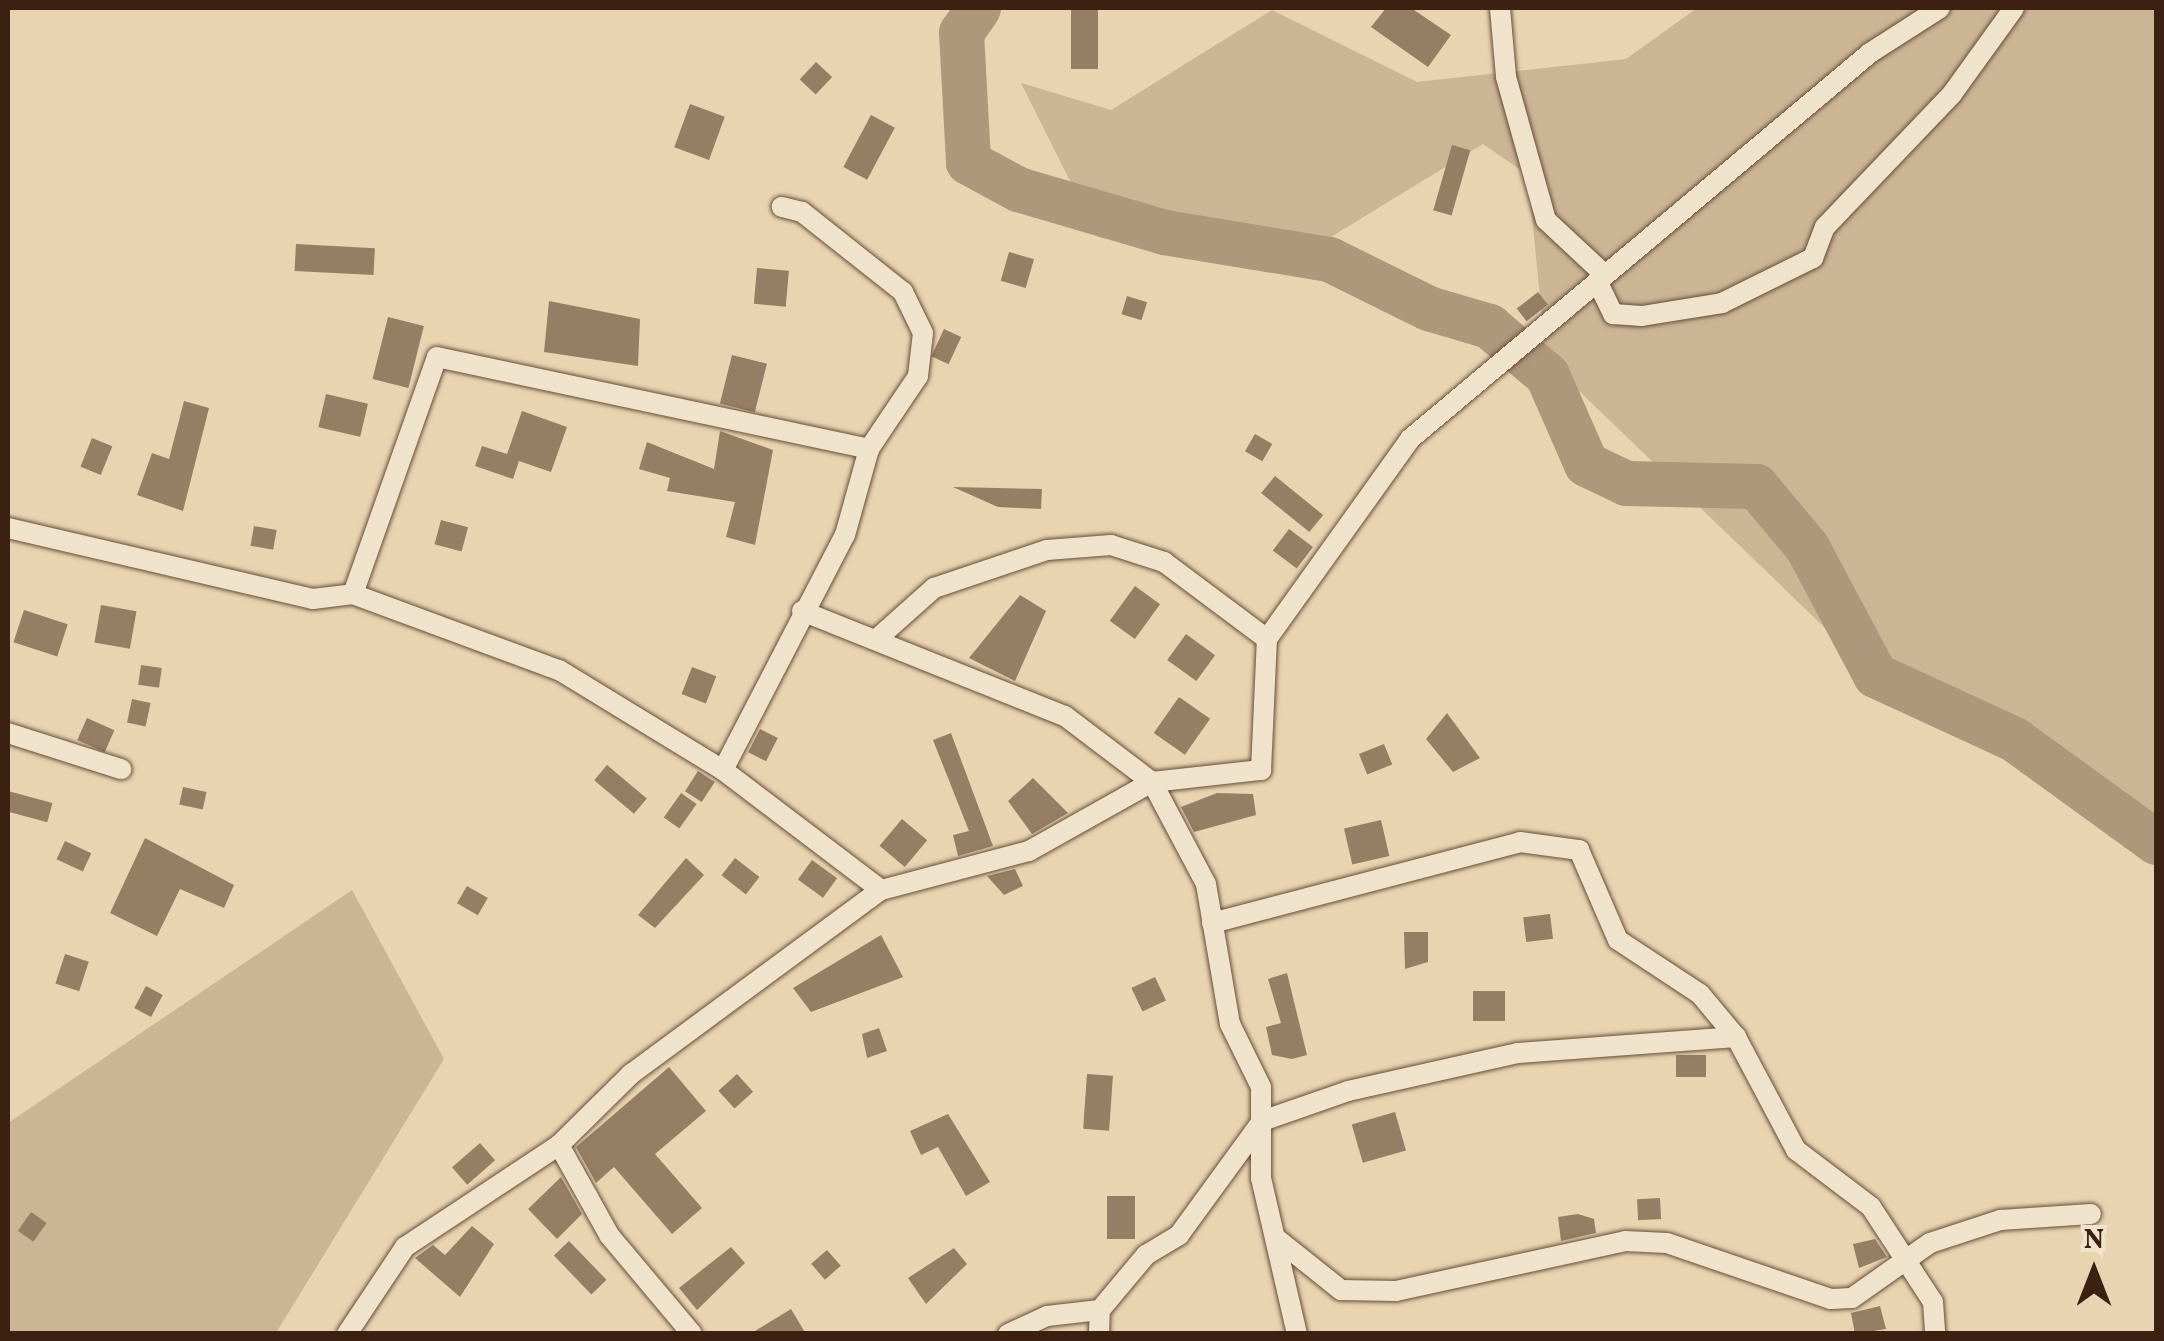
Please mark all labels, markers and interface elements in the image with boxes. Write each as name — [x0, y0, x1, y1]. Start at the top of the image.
north arrow — [2044, 1221, 2144, 1321]
text: N — [2084, 1221, 2104, 1260]

